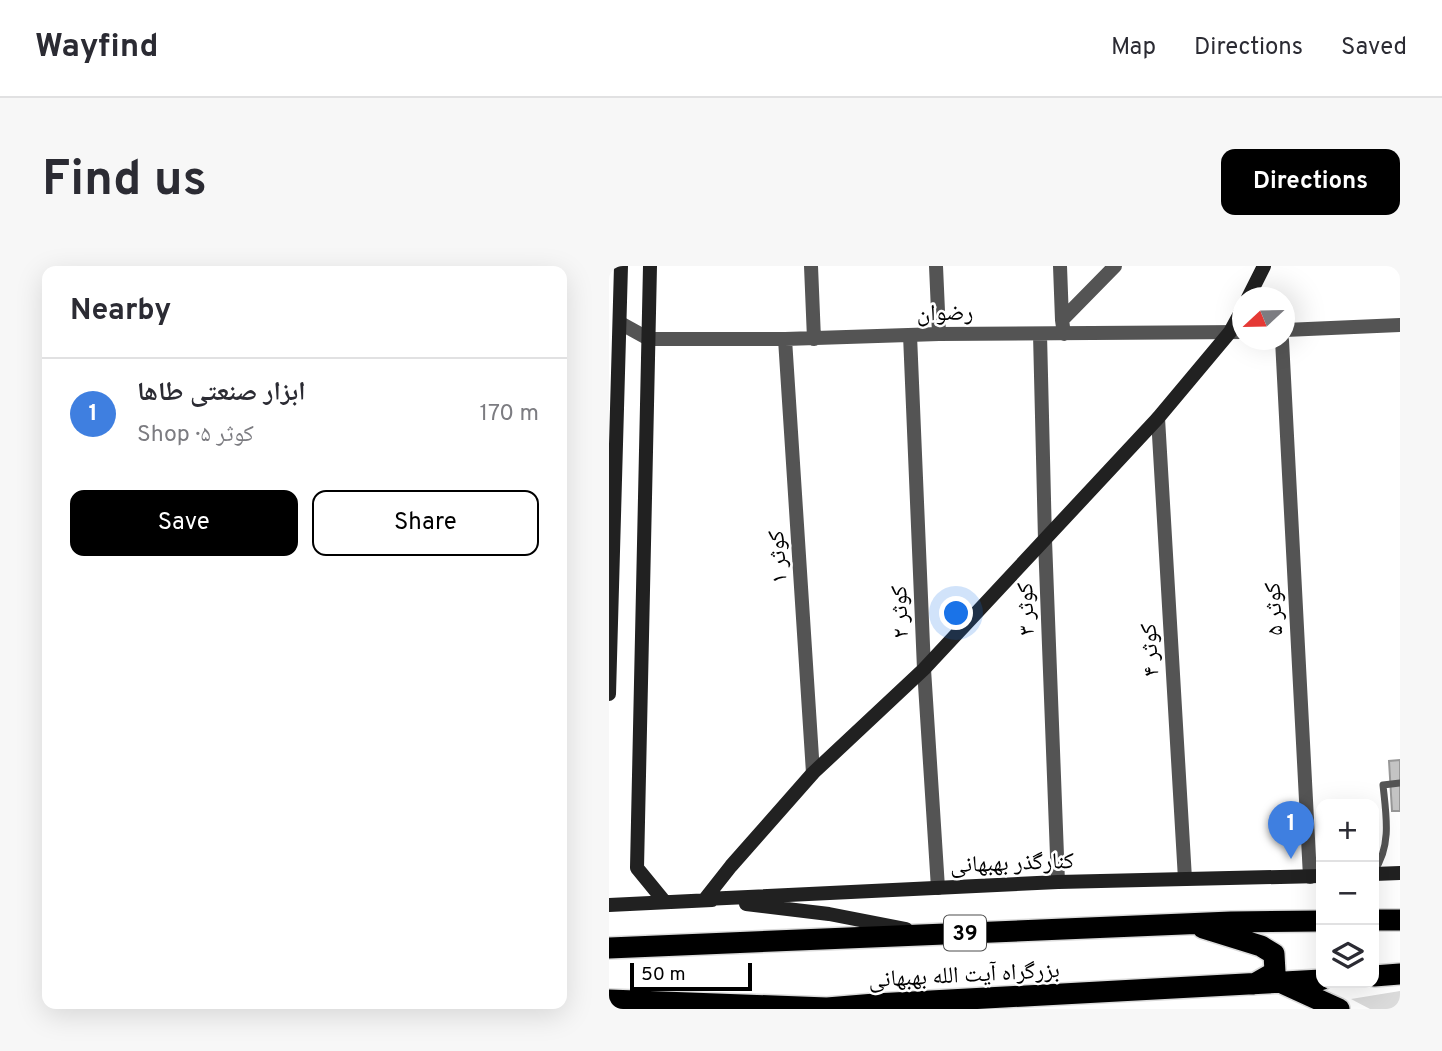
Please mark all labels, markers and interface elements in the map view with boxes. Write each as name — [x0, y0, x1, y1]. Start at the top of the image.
text: Wayfind — [35, 27, 158, 69]
text: Map — [1111, 33, 1156, 63]
text: Directions — [1194, 33, 1303, 63]
text: Saved — [1341, 33, 1407, 63]
button: Directions — [1221, 149, 1400, 215]
text: Find us — [42, 151, 207, 213]
north arrow — [1232, 287, 1295, 350]
text: Nearby — [70, 293, 171, 330]
street label: رضوان — [916, 300, 974, 329]
text: ابزار صنعتی طاها — [137, 377, 306, 410]
text: 1 — [88, 400, 98, 429]
text: 170 m — [480, 400, 539, 429]
text: Shop · کوثر ۵ — [137, 421, 254, 450]
button: Save — [70, 490, 298, 556]
button: Share — [312, 490, 539, 556]
street label: کوثر ۱ — [763, 529, 796, 584]
street label: کوثر ۳ — [1012, 581, 1043, 636]
street label: کوثر ۵ — [1260, 581, 1291, 636]
street label: کوثر ۲ — [886, 584, 917, 639]
your location — [939, 596, 973, 630]
street label: کوثر ۴ — [1136, 622, 1167, 677]
map controls — [1316, 799, 1379, 988]
button: + — [1316, 799, 1379, 862]
pin: 1 — [1268, 801, 1314, 859]
street label: کنارگذر بهبهانی — [950, 848, 1075, 881]
button: − — [1316, 862, 1379, 925]
road number: 39 — [944, 916, 986, 950]
button: layers — [1316, 925, 1379, 988]
street label: بزرگراه آیت الله بهبهانی — [868, 957, 1060, 996]
scale bar — [630, 960, 753, 992]
text: 50 m — [641, 963, 686, 987]

